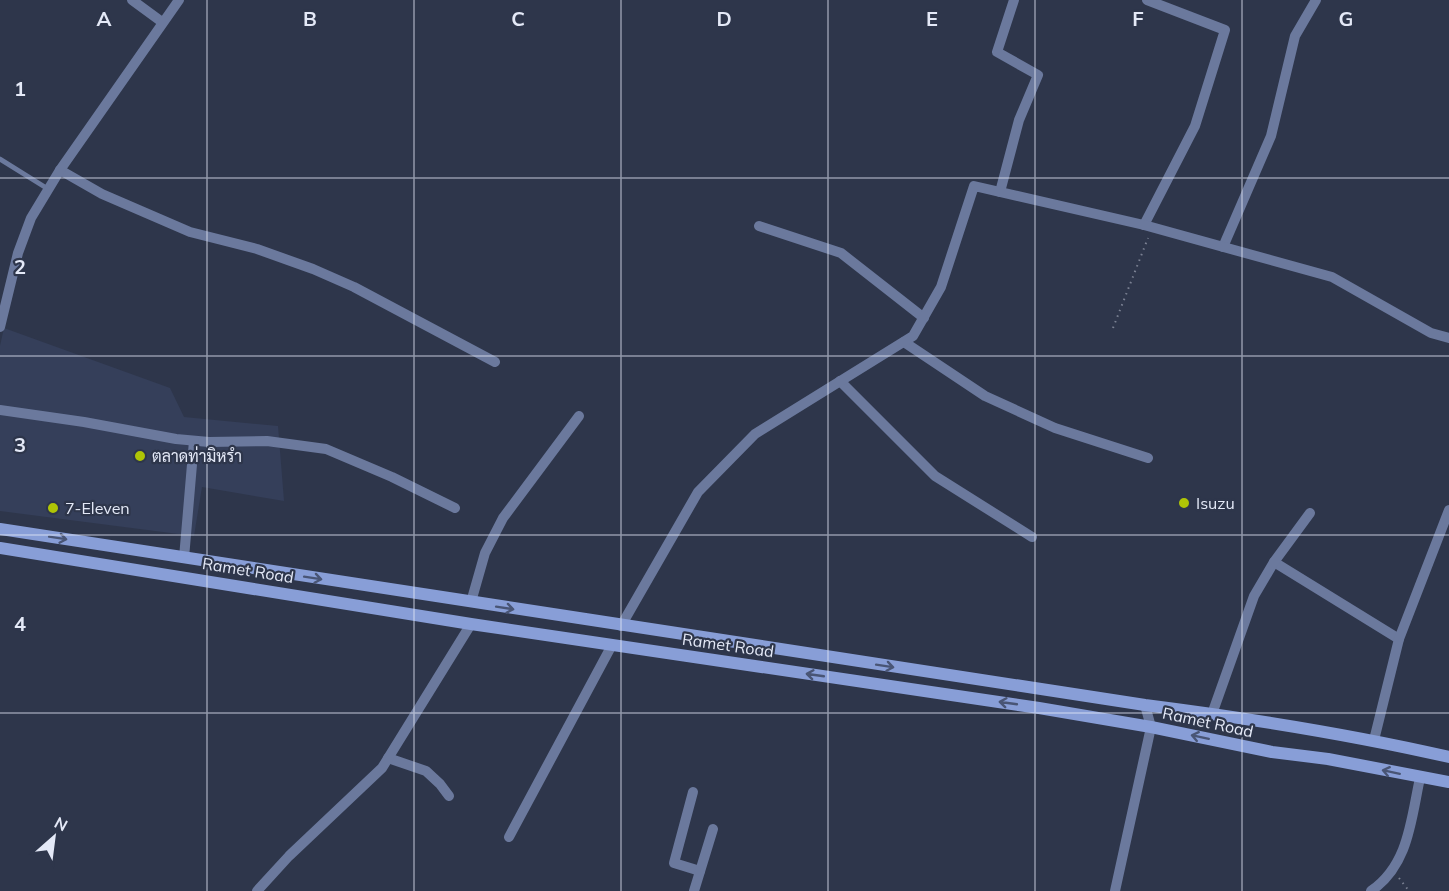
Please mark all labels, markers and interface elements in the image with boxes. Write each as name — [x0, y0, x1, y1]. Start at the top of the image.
text: A — [97, 6, 112, 31]
text: B — [303, 6, 317, 31]
text: C — [511, 6, 525, 31]
text: D — [716, 6, 732, 31]
text: E — [926, 6, 938, 31]
text: F — [1132, 6, 1144, 31]
text: G — [1339, 6, 1353, 31]
text: 1 — [14, 76, 26, 101]
text: 2 — [14, 254, 26, 279]
text: 3 — [14, 432, 26, 457]
place label: ตลาดท่ามิหรำ — [152, 446, 242, 466]
marker: ตลาดท่ามิหรำ — [133, 449, 147, 463]
place label: Isuzu — [1196, 493, 1235, 513]
marker: Isuzu — [1177, 496, 1191, 510]
place label: 7-Eleven — [65, 498, 130, 518]
marker: 7-Eleven — [46, 501, 60, 515]
one-way arrow — [47, 533, 67, 544]
street label: Ramet Road — [201, 553, 295, 587]
one-way arrow — [302, 572, 322, 583]
one-way arrow — [495, 602, 515, 613]
text: 4 — [14, 611, 26, 636]
street label: Ramet Road — [681, 629, 775, 661]
one-way arrow — [875, 660, 894, 671]
one-way arrow — [805, 669, 825, 680]
one-way arrow — [998, 698, 1018, 709]
street label: Ramet Road — [1161, 703, 1255, 741]
one-way arrow — [1190, 731, 1210, 742]
one-way arrow — [1382, 765, 1401, 777]
north arrow — [24, 807, 84, 867]
text: N — [51, 812, 71, 835]

